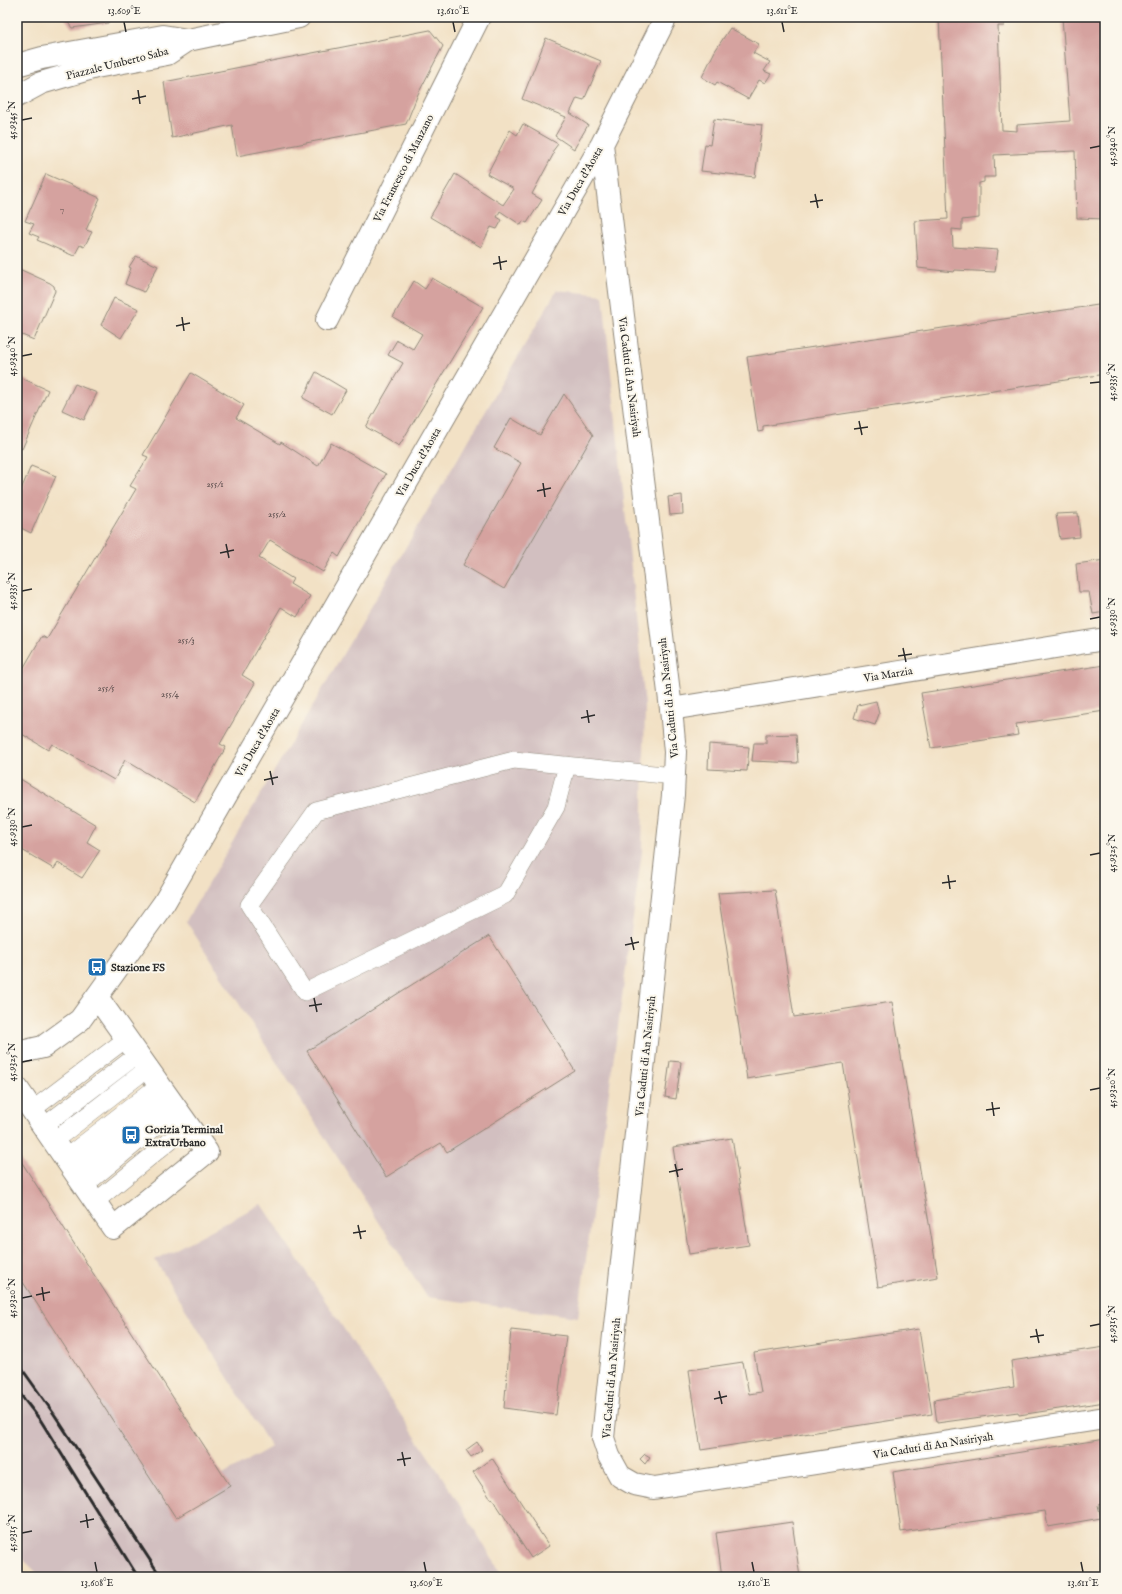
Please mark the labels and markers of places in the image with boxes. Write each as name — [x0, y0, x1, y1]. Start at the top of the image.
bus stop icon: Stazione FS — [86, 956, 108, 978]
place label: Stazione FS — [111, 961, 165, 975]
place label: Gorizia Terminal ExtraUrbano — [145, 1123, 224, 1150]
bus stop icon: Gorizia Terminal ExtraUrbano — [120, 1124, 142, 1146]

